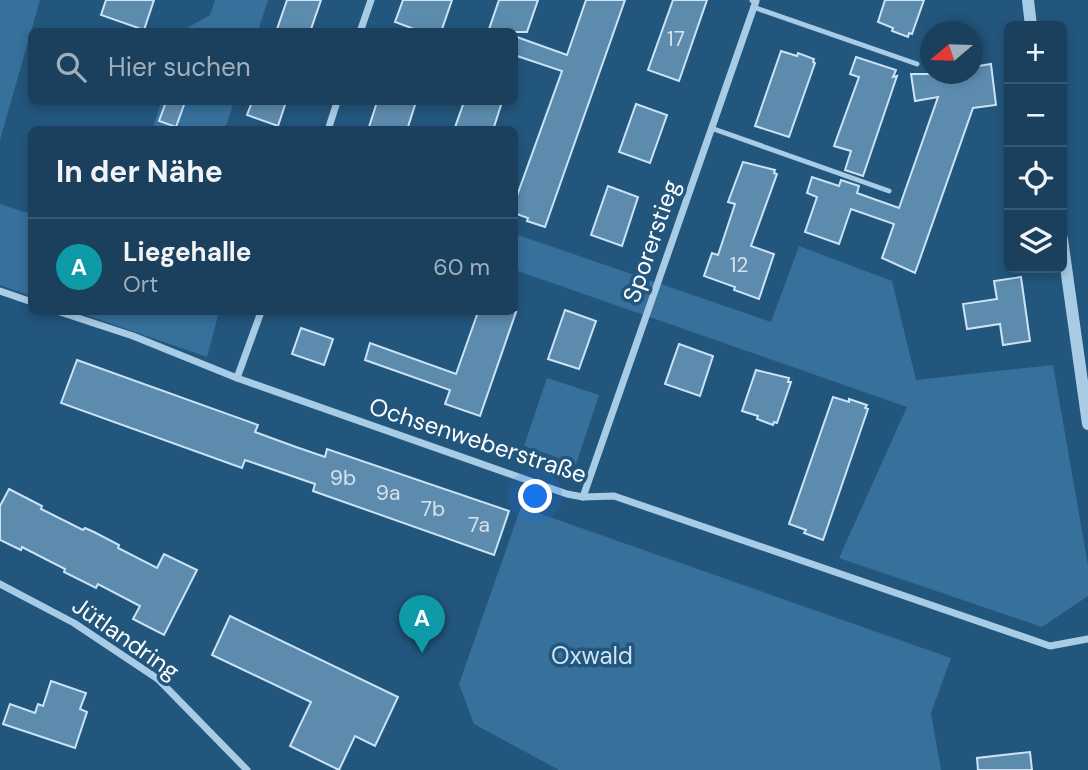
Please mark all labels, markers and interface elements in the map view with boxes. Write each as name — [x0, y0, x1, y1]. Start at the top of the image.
north arrow — [920, 21, 983, 84]
map controls — [1004, 21, 1067, 273]
button: + — [1004, 21, 1067, 84]
house number: 17 — [667, 25, 685, 53]
search box — [28, 28, 518, 105]
icon: search — [52, 48, 90, 86]
text: Hier suchen — [108, 50, 251, 84]
button: − — [1004, 84, 1067, 147]
button: locate — [1004, 147, 1067, 210]
text: In der Nähe — [56, 152, 223, 191]
street label: Sporerstieg — [616, 176, 686, 306]
button: layers — [1004, 210, 1067, 273]
text: Liegehalle — [123, 235, 251, 269]
house number: 12 — [730, 251, 748, 279]
text: A — [71, 252, 87, 282]
text: 60 m — [433, 252, 490, 282]
text: Ort — [123, 269, 158, 299]
street label: Ochsenweberstraße — [365, 390, 591, 490]
house number: 9b — [330, 464, 356, 492]
house number: 9a — [376, 479, 400, 507]
your location — [518, 479, 552, 513]
house number: 7b — [421, 495, 445, 523]
house number: 7a — [468, 511, 490, 539]
street label: Jütlandring — [66, 590, 186, 686]
pin: A — [399, 595, 445, 653]
park label: Oxwald — [551, 640, 633, 671]

